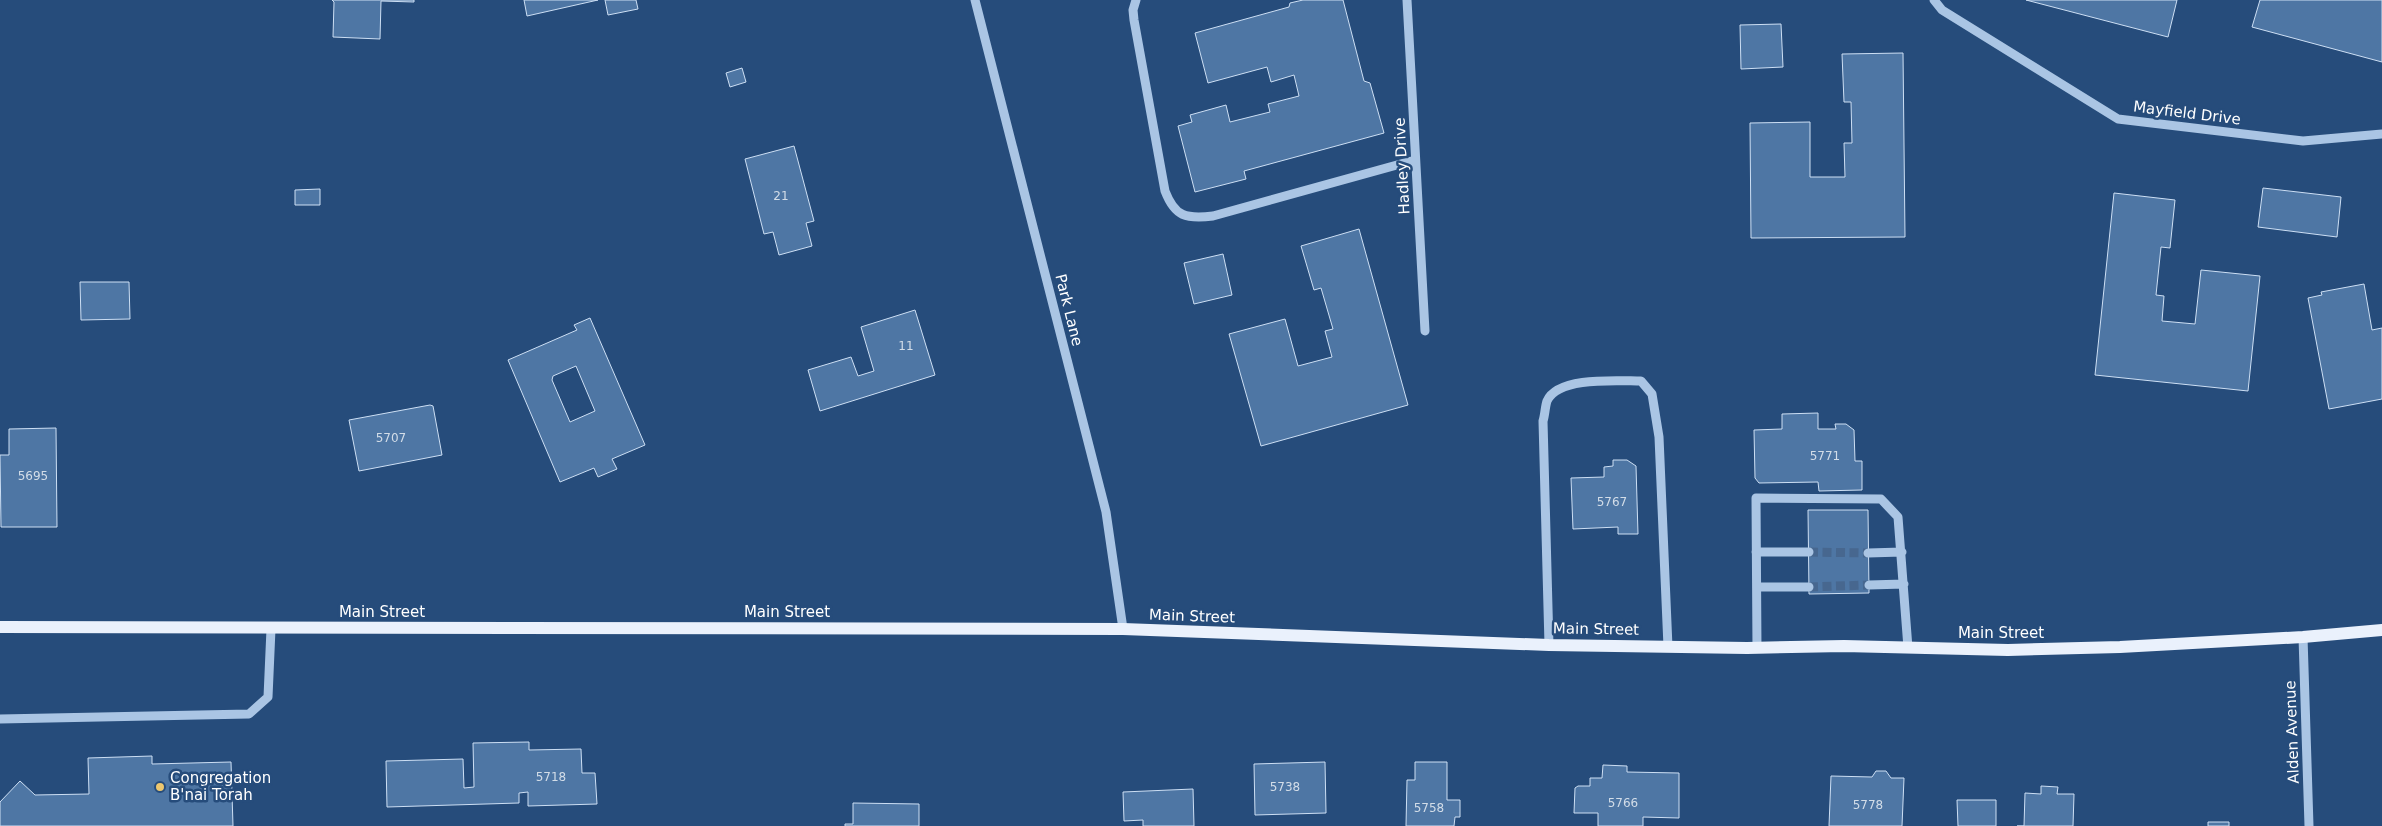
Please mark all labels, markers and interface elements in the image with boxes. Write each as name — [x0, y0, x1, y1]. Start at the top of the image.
street label: Mayfield Drive — [2132, 97, 2242, 129]
street label: Hadley Drive — [1390, 117, 1414, 215]
house number: 21 — [773, 189, 789, 203]
street label: Park Lane — [1051, 272, 1087, 348]
house number: 11 — [898, 339, 914, 353]
house number: 5707 — [376, 431, 406, 445]
house number: 5771 — [1810, 449, 1840, 463]
house number: 5695 — [18, 469, 48, 483]
house number: 5767 — [1597, 495, 1627, 509]
street label: Main Street — [339, 603, 425, 621]
street label: Main Street — [744, 603, 830, 621]
street label: Main Street — [1149, 606, 1235, 627]
street label: Main Street — [1553, 619, 1639, 639]
street label: Main Street — [1958, 624, 2044, 642]
street label: Alden Avenue — [2281, 680, 2303, 784]
place label: Congregation B'nai Torah — [170, 769, 271, 804]
house number: 5718 — [536, 770, 566, 784]
house number: 5738 — [1270, 780, 1300, 794]
marker: Congregation B'nai Torah — [154, 781, 166, 793]
house number: 5766 — [1608, 796, 1638, 810]
house number: 5778 — [1853, 798, 1883, 812]
house number: 5758 — [1414, 801, 1444, 815]

